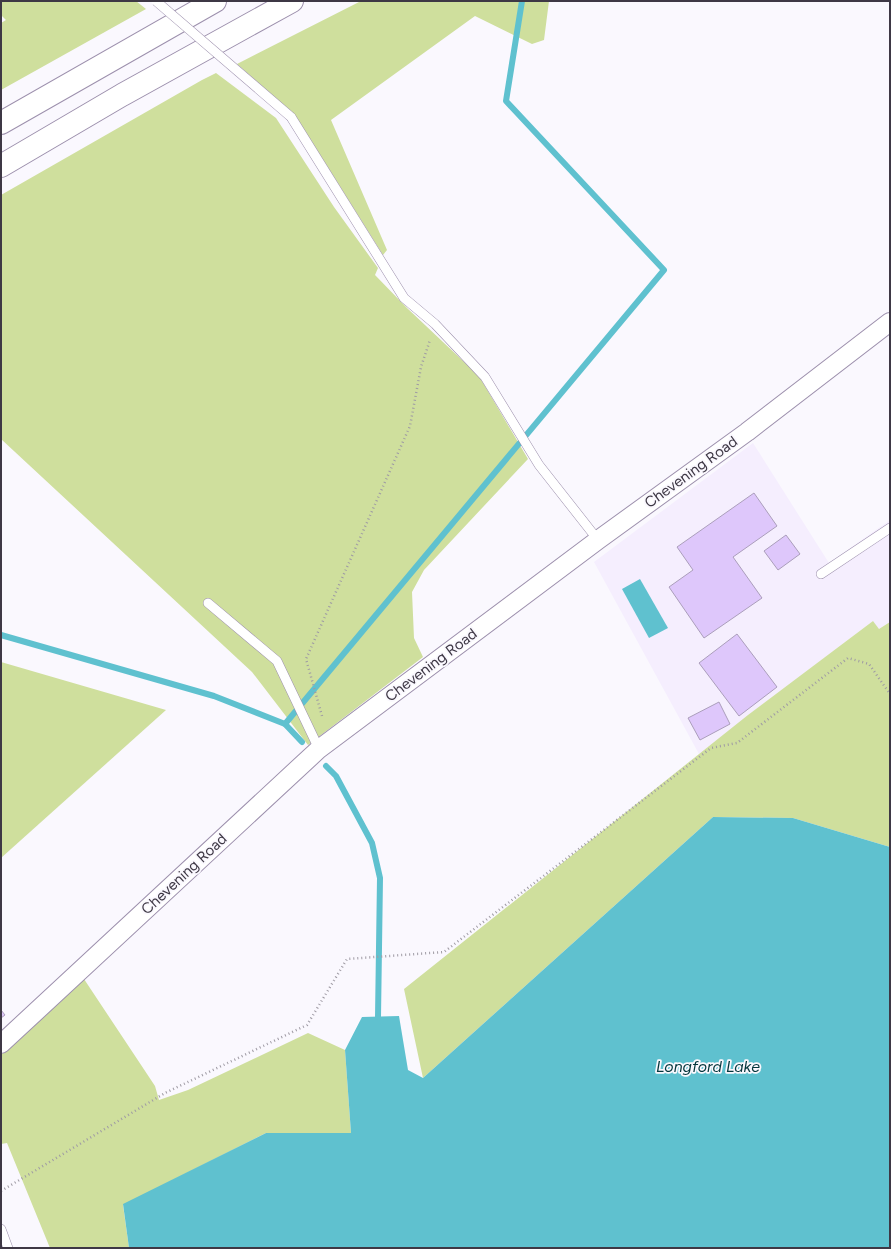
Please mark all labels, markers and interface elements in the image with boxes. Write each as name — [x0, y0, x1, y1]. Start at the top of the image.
street label: Chevening Road — [641, 432, 741, 512]
street label: Chevening Road — [382, 625, 480, 705]
street label: Chevening Road — [138, 830, 230, 918]
water label: Longford Lake — [656, 1057, 760, 1076]

